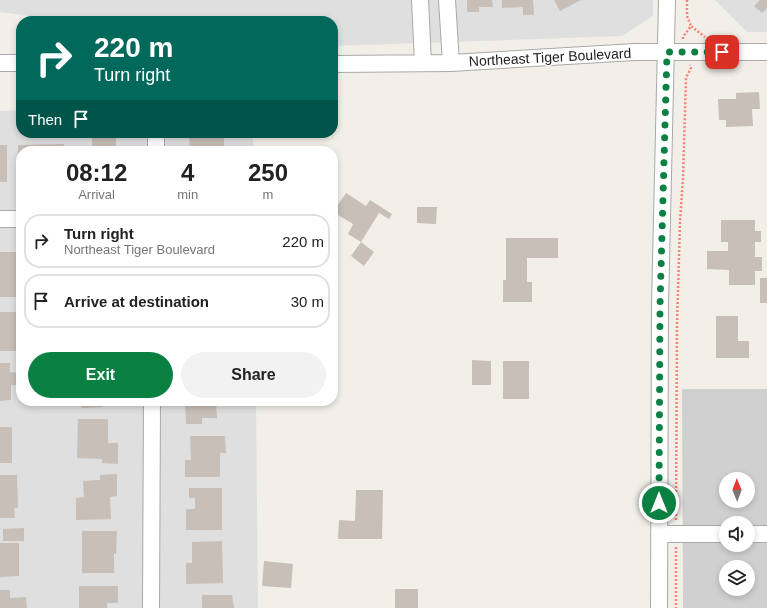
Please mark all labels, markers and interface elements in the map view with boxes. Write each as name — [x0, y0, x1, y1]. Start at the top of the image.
icon: right — [28, 32, 80, 84]
text: 220 m — [94, 32, 173, 63]
pin — [705, 35, 739, 69]
icon: arrive — [711, 41, 733, 63]
street label: Northeast Tiger Boulevard — [468, 45, 632, 69]
text: Turn right — [94, 65, 170, 85]
icon: arrive — [70, 108, 92, 130]
text: Then — [28, 111, 62, 128]
text: 08:12 — [66, 159, 127, 186]
text: 4 — [181, 159, 194, 186]
text: 250 — [248, 159, 288, 186]
text: Arrival — [78, 187, 115, 202]
text: min — [177, 187, 198, 202]
text: m — [263, 187, 273, 202]
text: Turn right — [64, 225, 134, 242]
icon: right — [30, 230, 52, 252]
text: 220 m — [282, 233, 324, 250]
text: Northeast Tiger Boulevard — [64, 242, 215, 257]
icon: arrive — [30, 290, 52, 312]
text: Arrive at destination — [64, 293, 209, 310]
text: 30 m — [291, 293, 324, 310]
button: Exit — [28, 352, 173, 398]
button: Share — [181, 352, 326, 398]
north arrow — [719, 472, 755, 508]
map controls — [719, 472, 755, 596]
position arrow — [638, 482, 680, 524]
button: sound — [719, 516, 755, 552]
button: layers — [719, 560, 755, 596]

